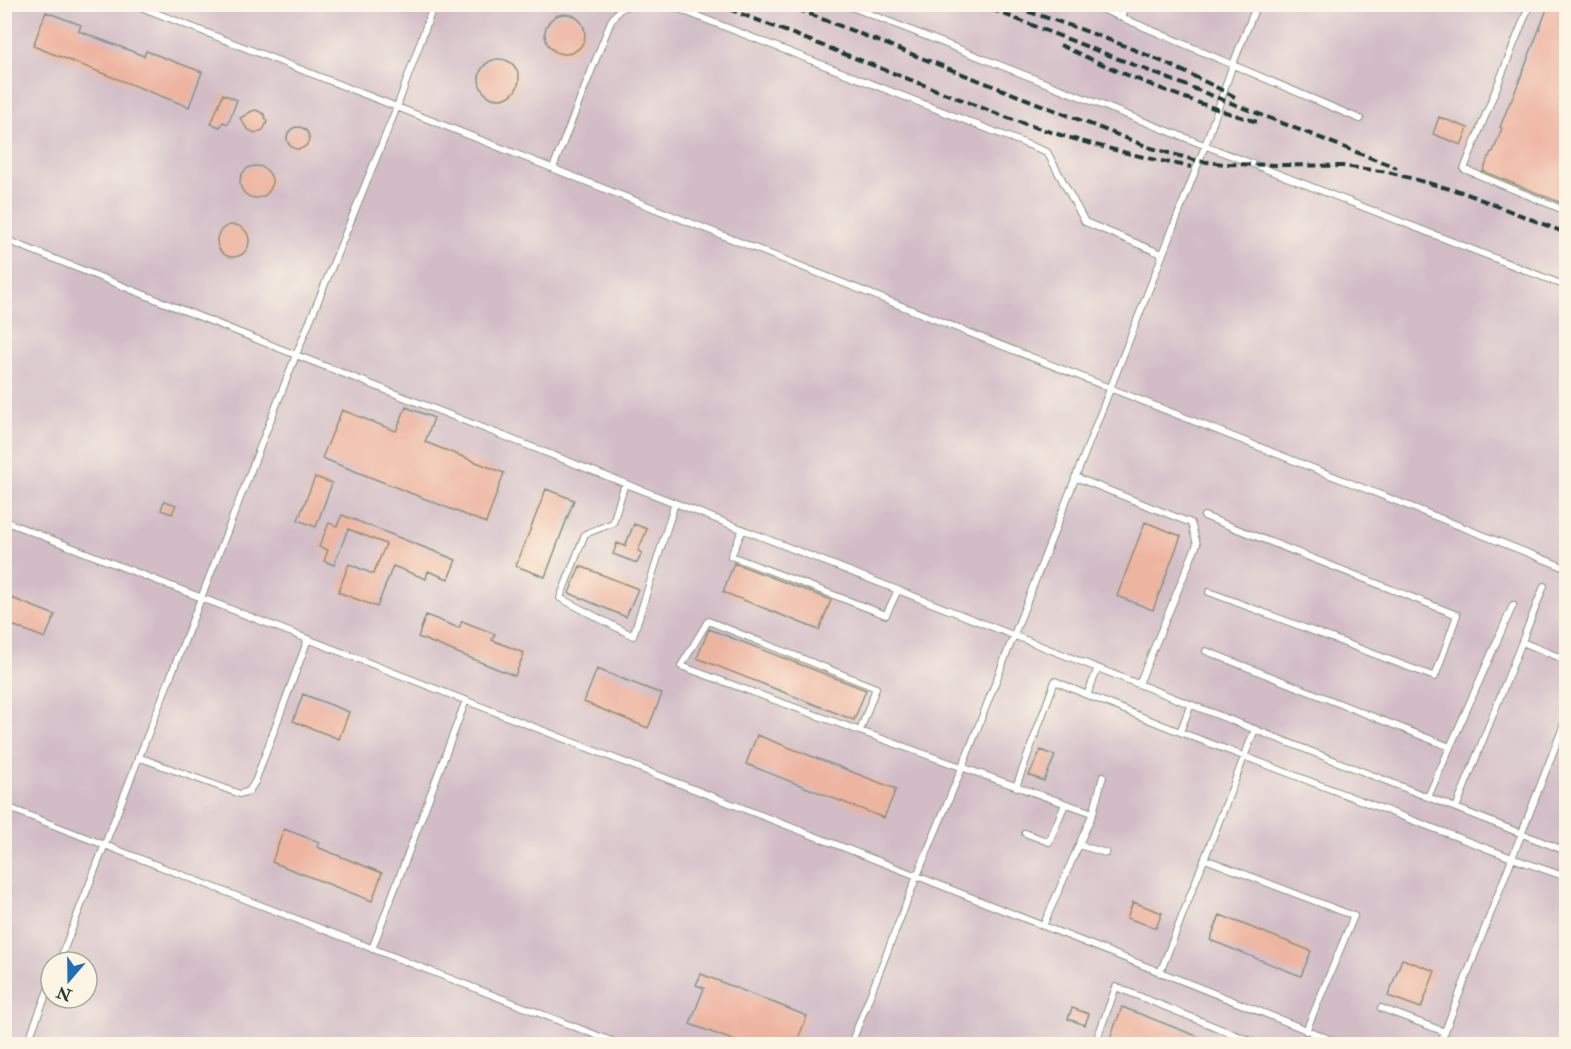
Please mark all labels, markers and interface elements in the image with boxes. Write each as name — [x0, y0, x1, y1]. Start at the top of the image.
north arrow — [39, 950, 99, 1010]
text: N — [53, 981, 75, 1005]

